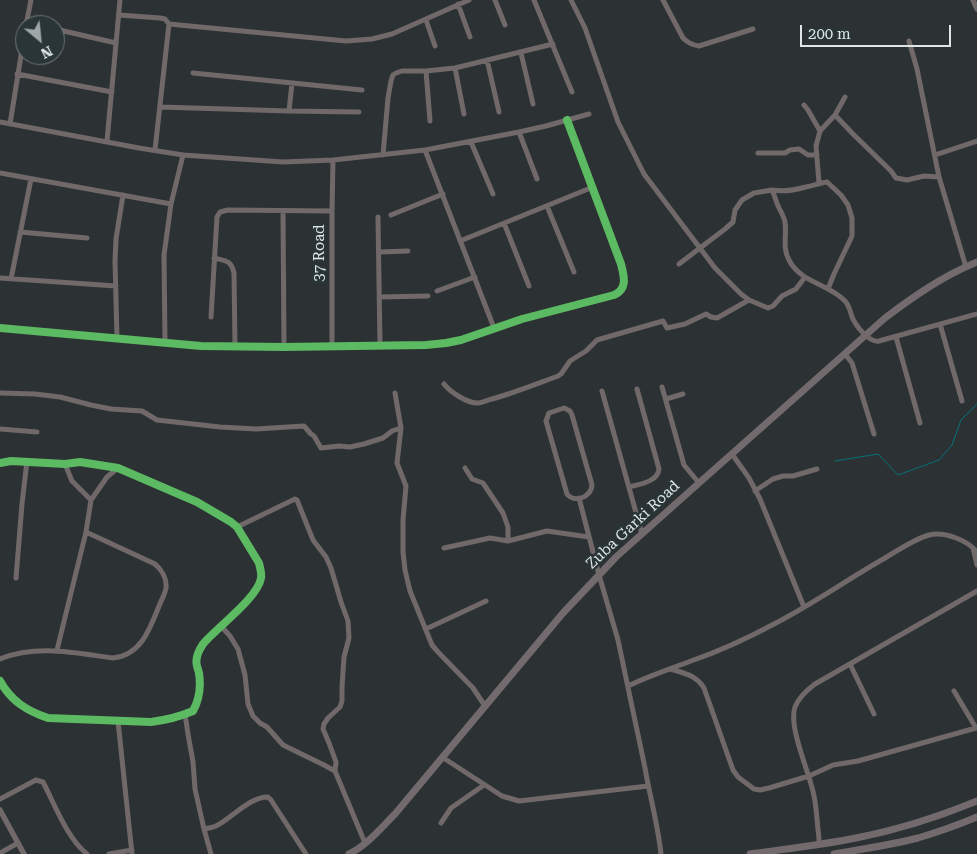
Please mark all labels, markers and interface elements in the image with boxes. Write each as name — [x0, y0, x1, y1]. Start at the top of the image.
north arrow — [15, 15, 65, 65]
scale bar — [802, 15, 953, 47]
text: 200 m — [808, 25, 851, 43]
text: N — [38, 43, 55, 62]
street label: 37 Road — [311, 224, 329, 282]
street label: Zuba Garki Road — [583, 477, 683, 573]

